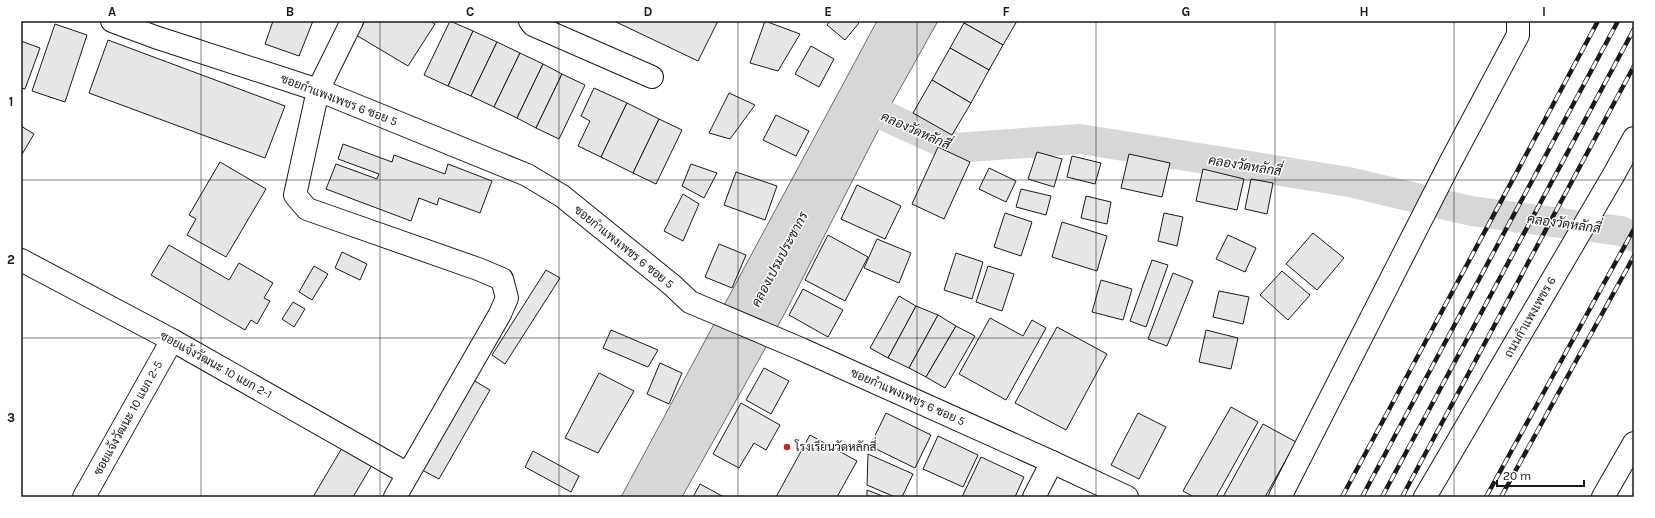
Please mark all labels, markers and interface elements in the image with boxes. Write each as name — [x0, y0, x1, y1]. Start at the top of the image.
text: A — [108, 4, 116, 19]
text: B — [286, 4, 294, 19]
text: C — [466, 4, 474, 19]
text: D — [644, 4, 653, 19]
text: E — [824, 4, 832, 19]
text: F — [1002, 4, 1010, 19]
text: G — [1182, 4, 1190, 19]
text: H — [1359, 4, 1369, 19]
text: I — [1542, 4, 1546, 19]
street label: ซอยกำแพงเพชร 6 ซอย 5 — [279, 71, 400, 129]
text: 1 — [9, 94, 13, 109]
water label: คลองวัดหลักสี่ — [879, 104, 957, 153]
water label: คลองวัดหลักสี่ — [1207, 147, 1285, 179]
street label: ซอยกำแพงเพชร 6 ซอย 5 — [571, 203, 677, 292]
water label: คลองวัดหลักสี่ — [1526, 206, 1604, 236]
water label: คลองเปรมประชากร — [748, 209, 811, 309]
text: 2 — [7, 252, 15, 267]
street label: ถนนกำแพงเพชร 6 — [1501, 274, 1559, 360]
street label: ซอยแจ้งวัฒนะ 10 แยก 2-1 — [158, 328, 274, 402]
street label: ซอยแจ้งวัฒนะ 10 แยก 2-5 — [91, 358, 165, 478]
street label: ซอยกำแพงเพชร 6 ซอย 5 — [849, 365, 968, 429]
text: 3 — [7, 410, 15, 425]
place label: โรงเรียนวัดหลักสี่ — [794, 436, 877, 454]
marker: โรงเรียนวัดหลักสี่ — [782, 442, 792, 452]
scale bar — [1497, 462, 1584, 488]
text: 20 m — [1503, 469, 1531, 483]

